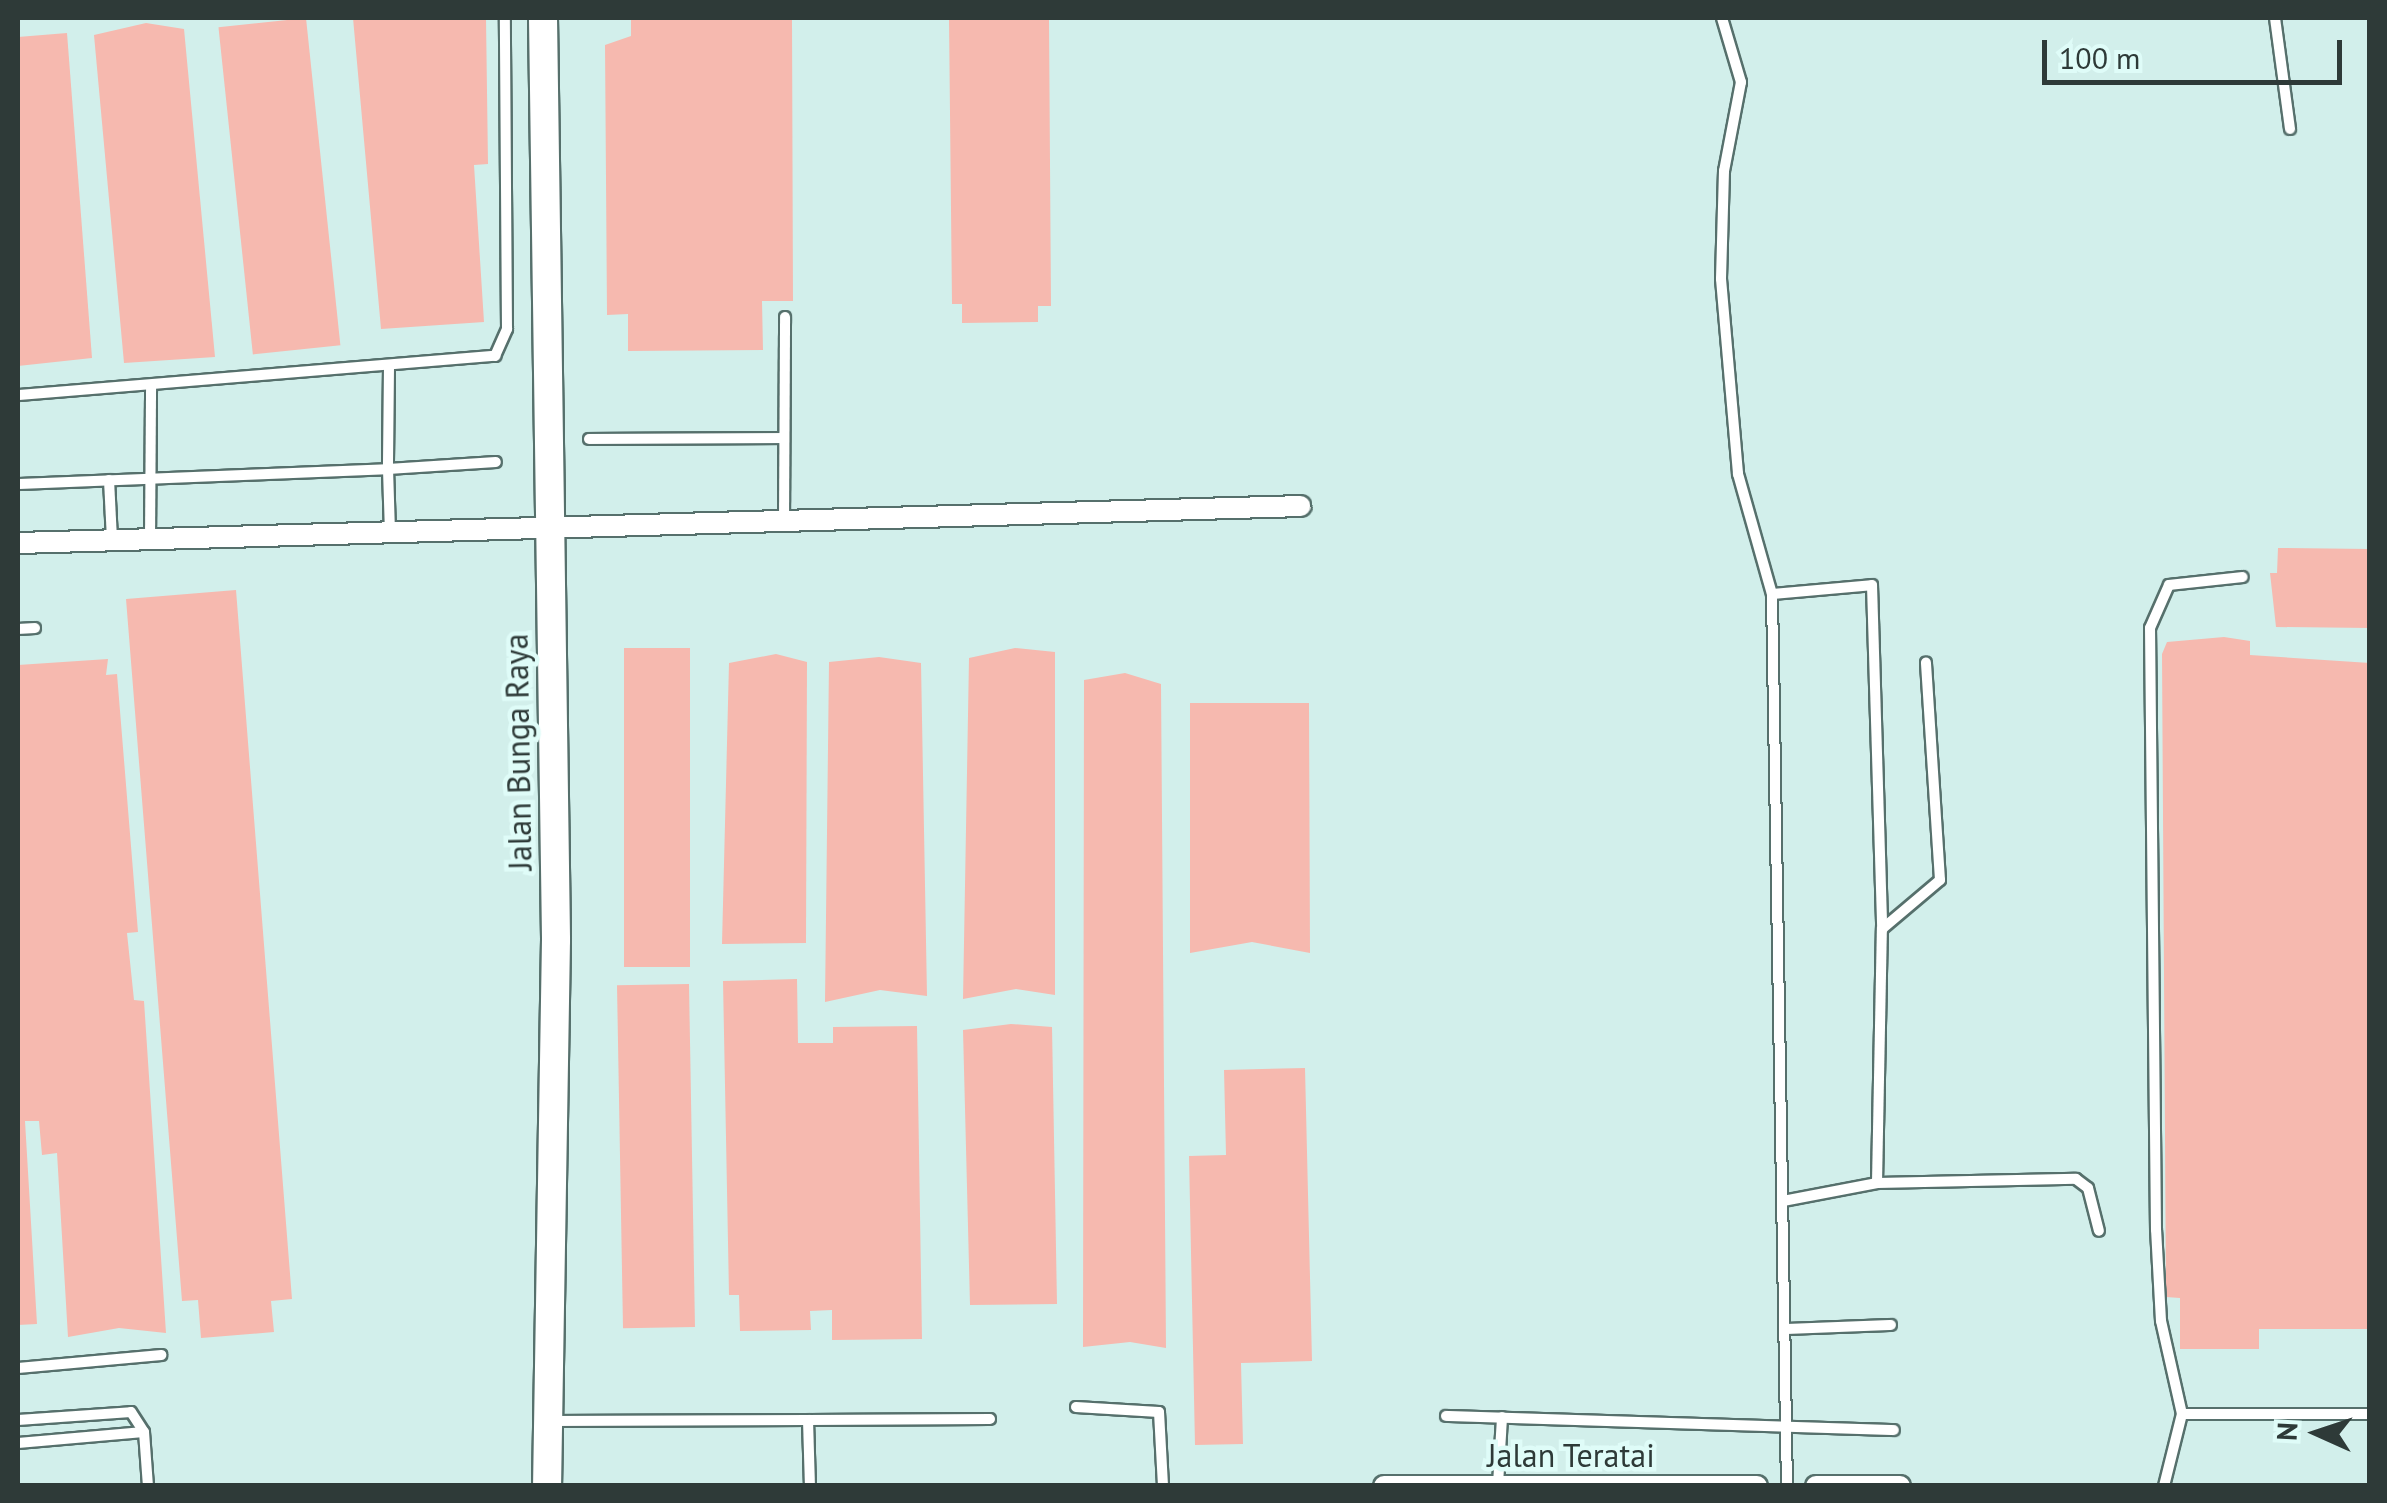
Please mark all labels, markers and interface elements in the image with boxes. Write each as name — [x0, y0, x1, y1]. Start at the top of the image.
scale bar — [2047, 20, 2347, 82]
text: 100 m — [2059, 38, 2140, 77]
street label: Jalan Bunga Raya — [497, 633, 539, 871]
north arrow — [2267, 1383, 2367, 1483]
text: N — [2268, 1421, 2305, 1442]
street label: Jalan Teratai — [1487, 1436, 1655, 1474]

